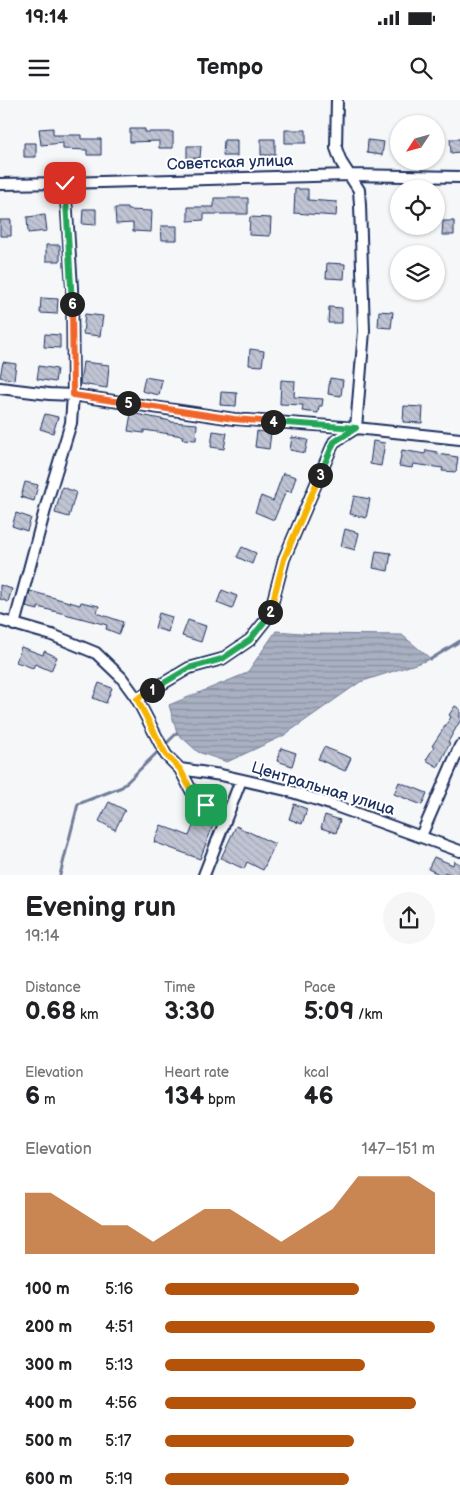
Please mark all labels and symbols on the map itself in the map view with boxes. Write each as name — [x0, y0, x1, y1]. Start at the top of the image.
north arrow — [390, 115, 445, 170]
street label: Советская улица — [166, 151, 294, 175]
pin — [44, 162, 86, 204]
pin: 6 — [60, 292, 84, 316]
pin: 5 — [116, 390, 140, 416]
pin: 4 — [260, 410, 286, 434]
pin: 3 — [308, 462, 332, 488]
pin: 2 — [258, 600, 282, 624]
pin: 1 — [140, 678, 164, 702]
street label: Центральная улица — [249, 758, 398, 820]
pin — [185, 784, 227, 826]

